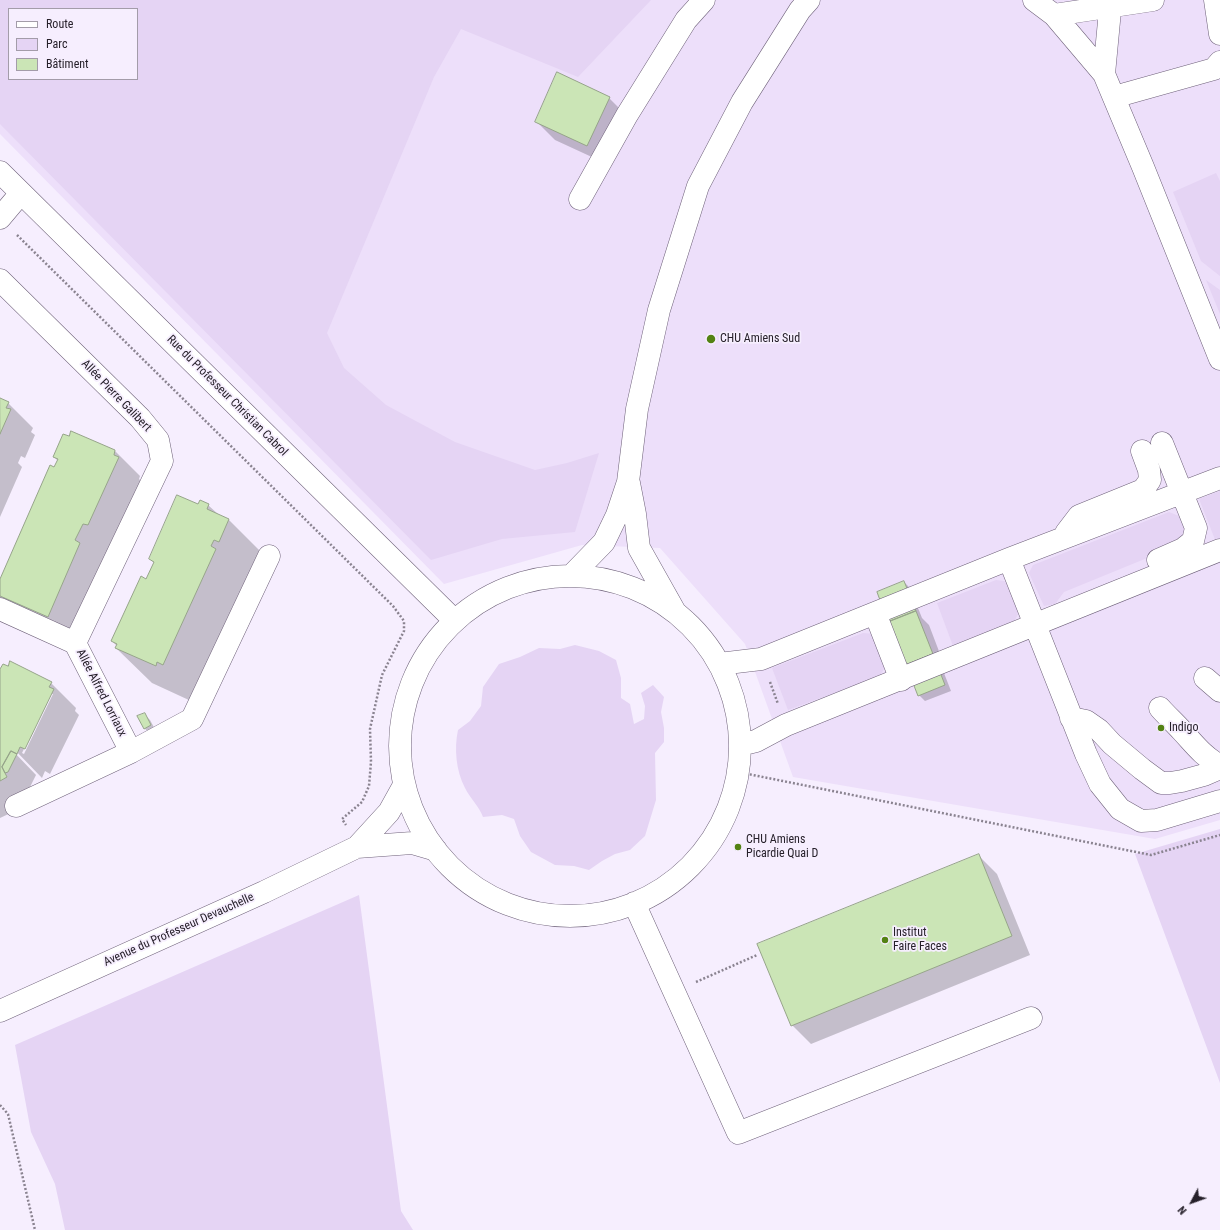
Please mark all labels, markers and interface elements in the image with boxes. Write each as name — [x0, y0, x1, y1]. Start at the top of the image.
legend — [8, 8, 138, 80]
text: Route — [46, 17, 73, 31]
text: Parc — [46, 37, 67, 51]
text: Bâtiment — [46, 57, 89, 71]
street label: Rue du Professeur Christian Cabrol — [163, 332, 291, 460]
place label: CHU Amiens Sud — [720, 332, 800, 346]
marker: CHU Amiens Sud — [705, 333, 717, 345]
street label: Allée Pierre Galibert — [78, 357, 154, 435]
street label: Allée Alfred Lorriaux — [73, 647, 129, 739]
place label: Indigo — [1169, 721, 1198, 735]
marker: Indigo — [1156, 723, 1166, 733]
place label: CHU Amiens Picardie Quai D — [746, 833, 818, 861]
marker: CHU Amiens Picardie Quai D — [733, 842, 743, 852]
street label: Avenue du Professeur Devauchelle — [102, 890, 256, 970]
place label: Institut Faire Faces — [893, 926, 947, 954]
marker: Institut Faire Faces — [880, 935, 890, 945]
north arrow — [1172, 1182, 1212, 1222]
text: N — [1175, 1203, 1190, 1217]

